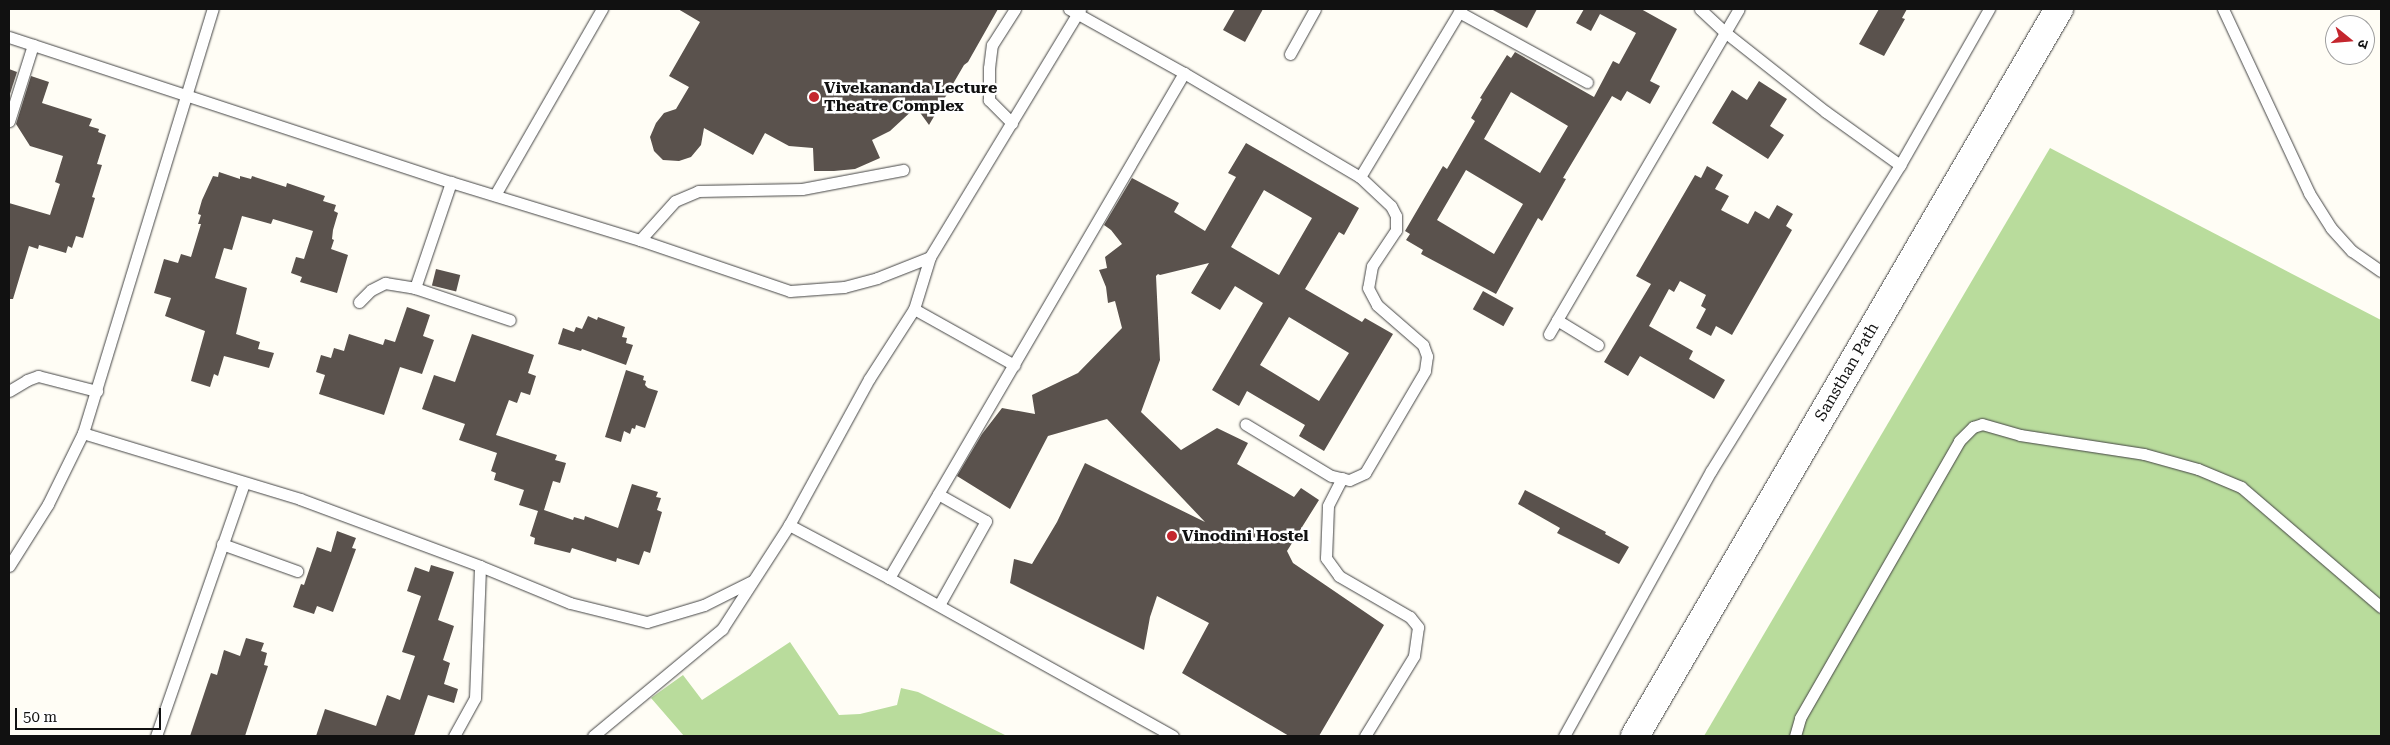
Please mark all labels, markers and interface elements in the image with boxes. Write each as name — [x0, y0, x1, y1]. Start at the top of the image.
north arrow — [2325, 15, 2375, 65]
text: उ — [2355, 38, 2372, 50]
place label: Vivekananda Lecture Theatre Complex — [824, 78, 997, 116]
marker: Vivekananda Lecture Theatre Complex — [808, 91, 820, 103]
street label: Sansthan Path — [1811, 319, 1883, 425]
place label: Vinodini Hostel — [1182, 526, 1309, 546]
marker: Vinodini Hostel — [1166, 530, 1178, 542]
scale bar — [18, 698, 164, 730]
text: 50 m — [23, 708, 57, 726]

